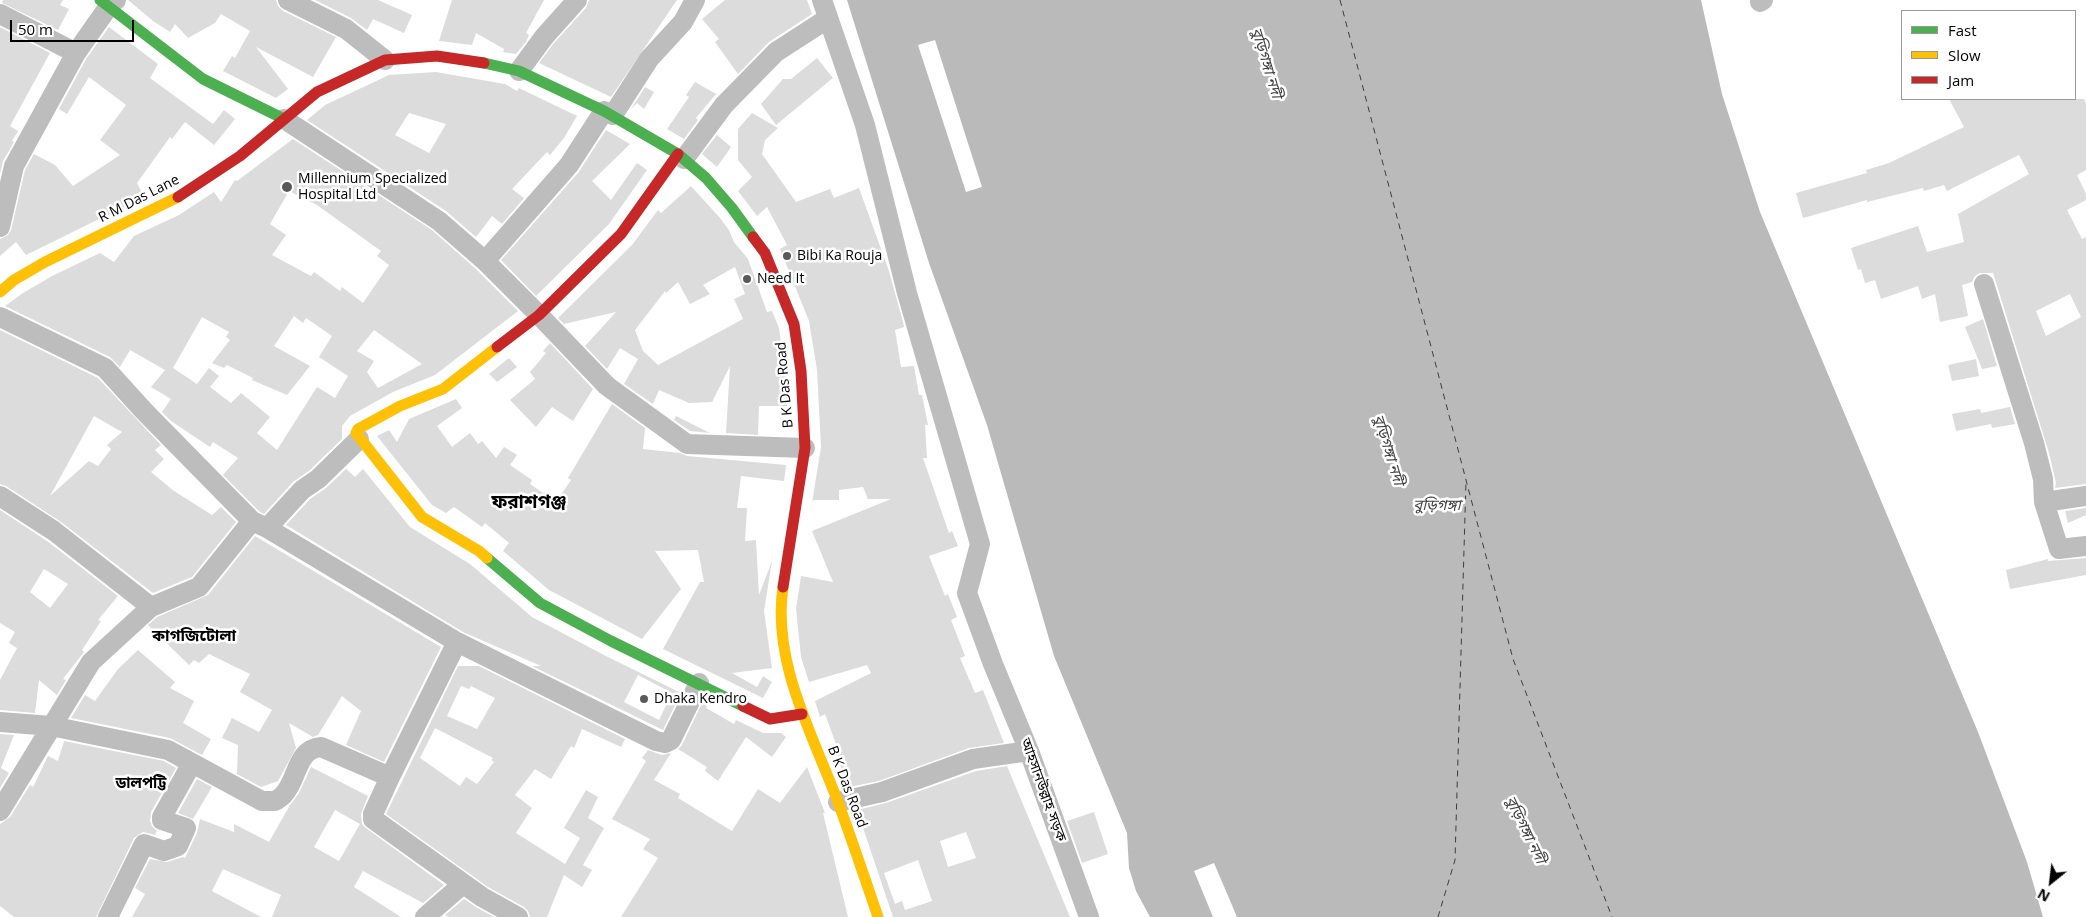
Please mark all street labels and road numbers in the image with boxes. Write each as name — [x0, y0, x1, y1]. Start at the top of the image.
street label: R M Das Lane — [96, 171, 182, 227]
street label: B K Das Road — [773, 341, 797, 429]
street label: আহসানউল্লাহ সড়ক — [1017, 736, 1069, 844]
street label: B K Das Road — [824, 744, 870, 830]

